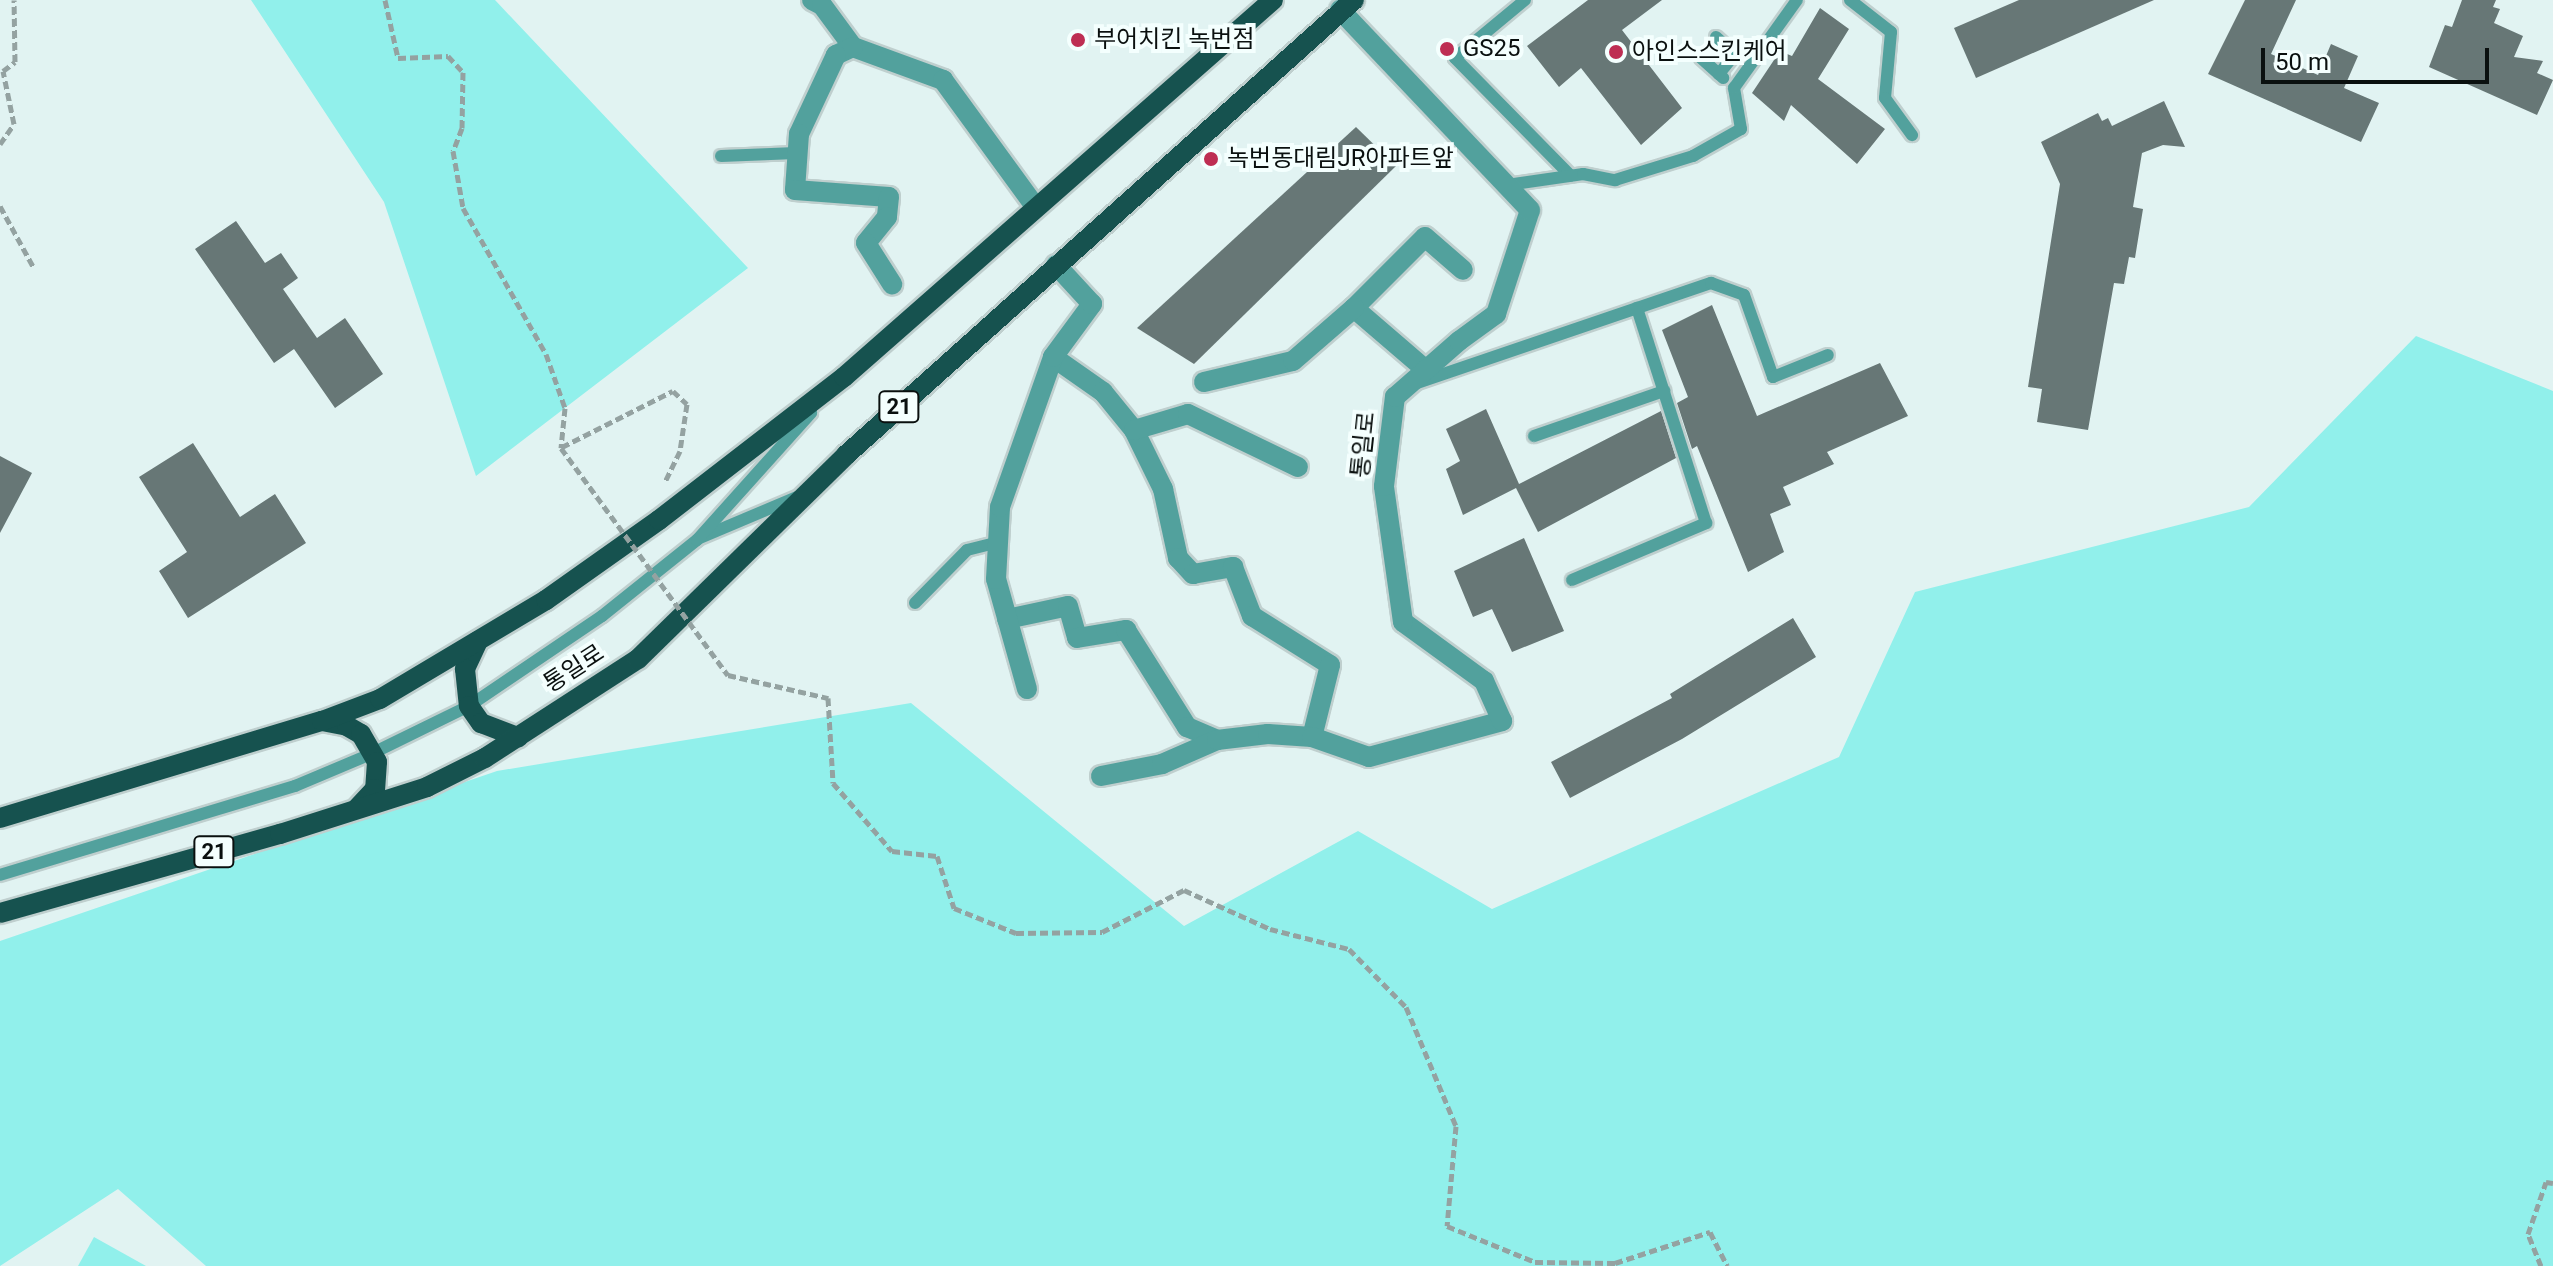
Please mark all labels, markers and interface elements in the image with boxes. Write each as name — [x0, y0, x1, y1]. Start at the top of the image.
place label: 부어치킨 녹번점 — [1094, 26, 1255, 54]
marker: 부어치킨 녹번점 — [1069, 31, 1087, 49]
scale bar — [2265, 32, 2493, 82]
place label: GS25 — [1463, 35, 1521, 63]
place label: 아인스스킨케어 — [1632, 38, 1787, 66]
marker: GS25 — [1438, 40, 1456, 58]
marker: 아인스스킨케어 — [1607, 43, 1625, 61]
text: 50 m — [2275, 48, 2329, 76]
place label: 녹번동대림JR아파트앞 — [1227, 145, 1454, 173]
marker: 녹번동대림JR아파트앞 — [1202, 150, 1220, 168]
road number: 21 — [877, 389, 921, 425]
street label: 통일로 — [1346, 411, 1382, 479]
street label: 통일로 — [538, 639, 610, 699]
road number: 21 — [192, 834, 236, 870]

